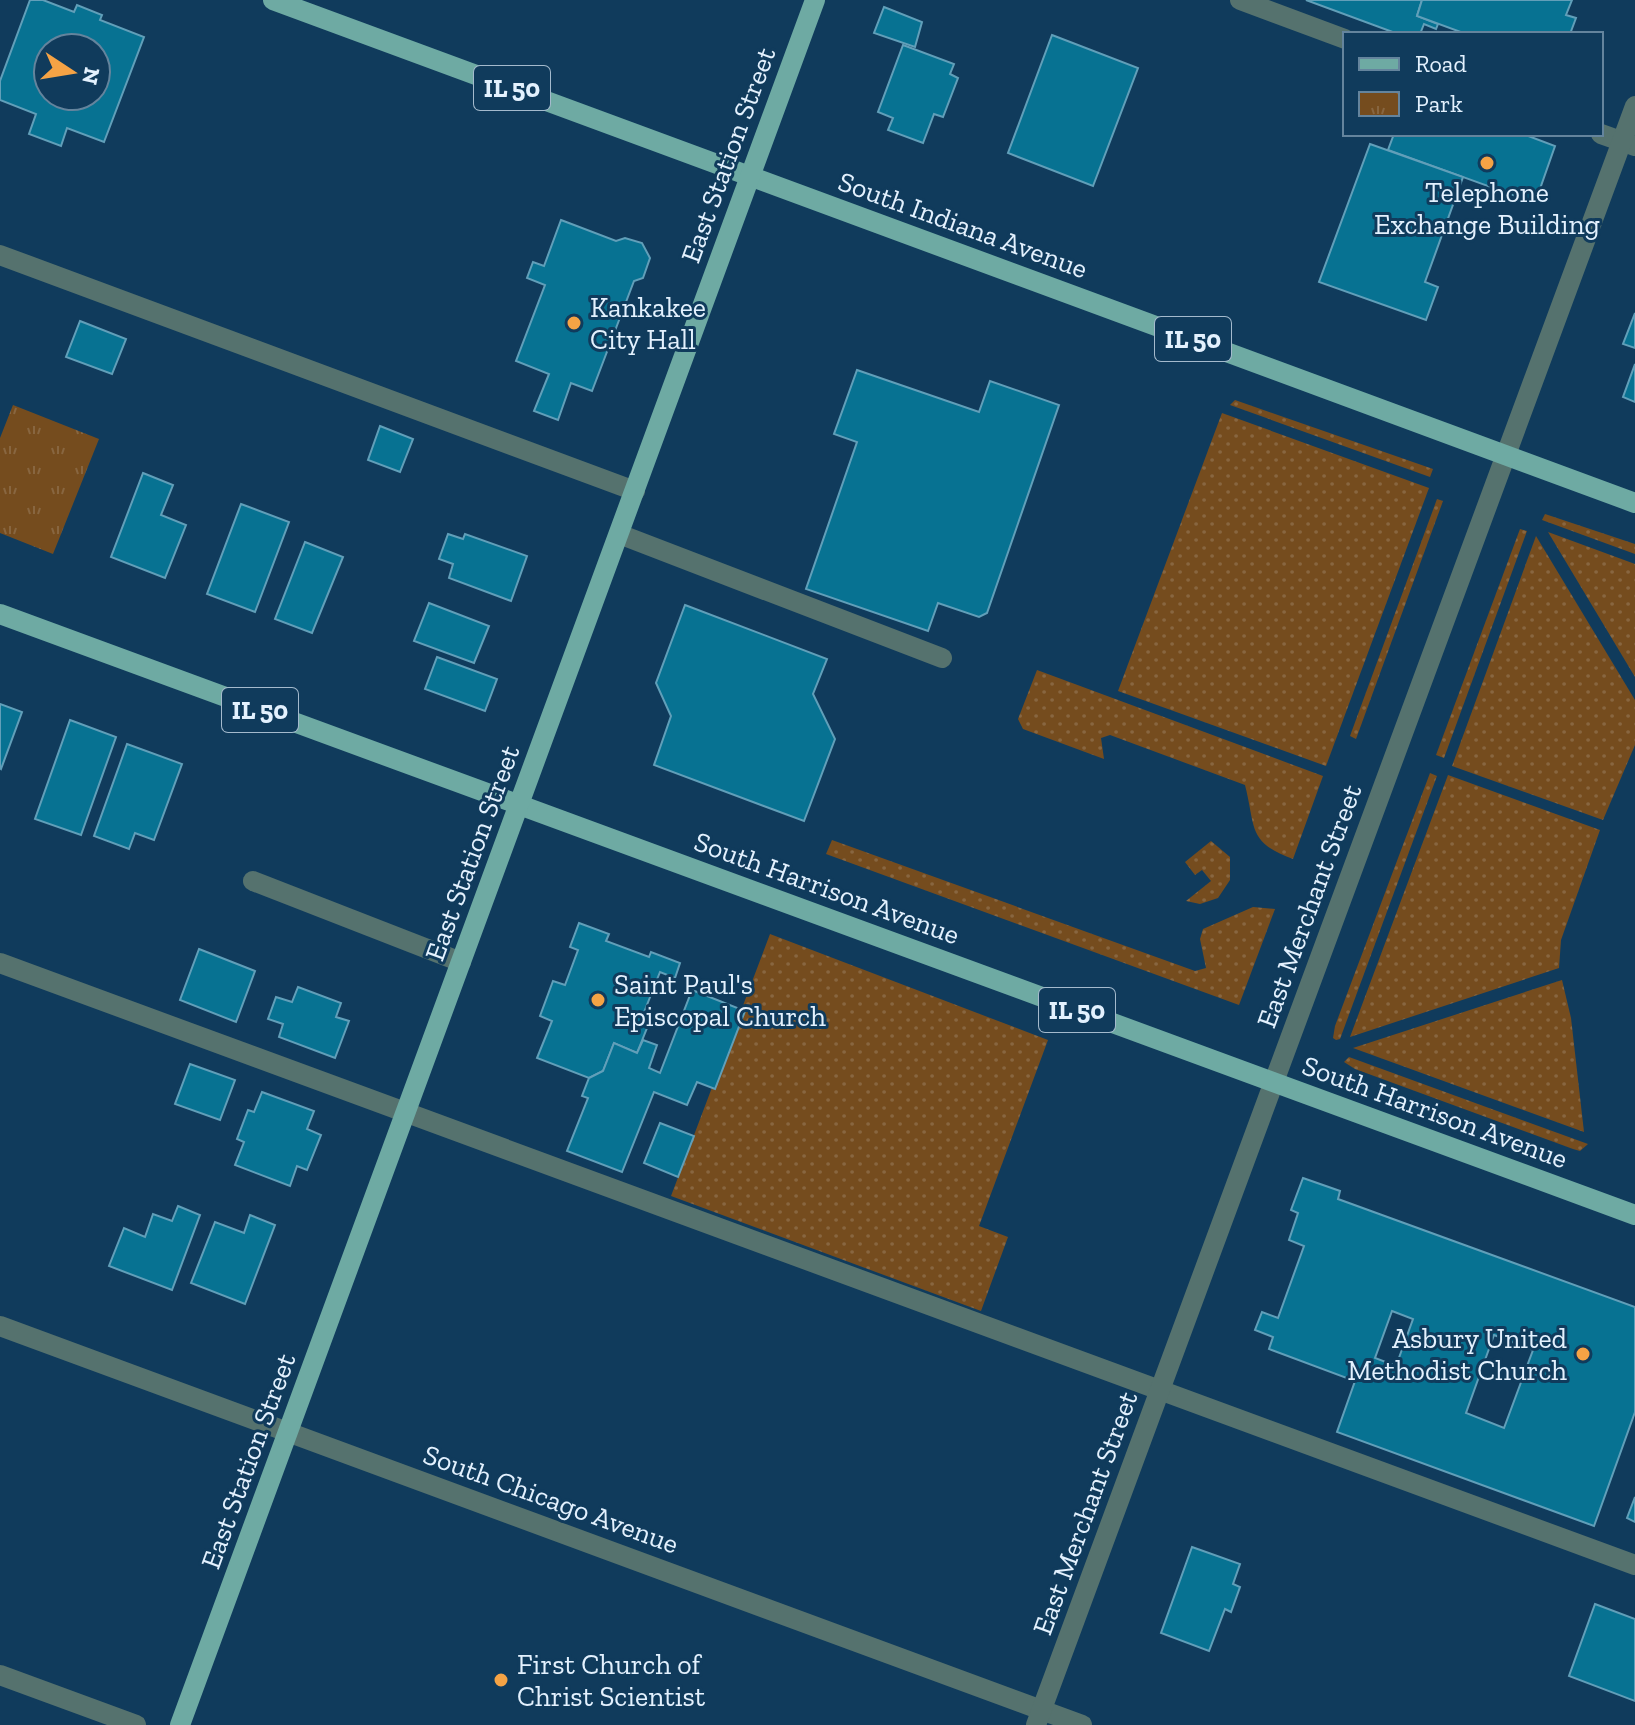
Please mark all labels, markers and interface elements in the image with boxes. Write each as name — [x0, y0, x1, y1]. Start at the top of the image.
north arrow — [32, 32, 112, 112]
legend — [1343, 32, 1603, 136]
street label: East Station Street — [674, 42, 782, 267]
text: Road — [1415, 49, 1467, 78]
text: N — [76, 65, 106, 87]
road number: IL 50 — [474, 66, 550, 110]
text: Park — [1415, 89, 1463, 118]
marker: Telephone Exchange Building — [1478, 154, 1496, 172]
street label: South Indiana Avenue — [834, 165, 1092, 285]
place label: Telephone Exchange Building — [1374, 176, 1600, 241]
place label: Kankakee City Hall — [590, 291, 706, 356]
marker: Kankakee City Hall — [565, 314, 583, 332]
road number: IL 50 — [1155, 317, 1231, 361]
road number: IL 50 — [222, 688, 298, 732]
street label: East Station Street — [418, 740, 526, 965]
street label: East Merchant Street — [1250, 779, 1369, 1032]
street label: South Harrison Avenue — [690, 825, 964, 951]
place label: Saint Paul's Episcopal Church — [614, 968, 826, 1033]
road number: IL 50 — [1039, 988, 1115, 1032]
marker: Saint Paul's Episcopal Church — [589, 991, 607, 1009]
street label: South Harrison Avenue — [1298, 1049, 1572, 1175]
place label: Asbury United Methodist Church — [1347, 1322, 1567, 1387]
marker: Asbury United Methodist Church — [1574, 1345, 1592, 1363]
street label: East Station Street — [194, 1348, 302, 1573]
street label: East Merchant Street — [1026, 1386, 1145, 1639]
street label: South Chicago Avenue — [419, 1437, 683, 1561]
place label: First Church of Christ Scientist — [517, 1648, 706, 1713]
marker: First Church of Christ Scientist — [492, 1671, 510, 1689]

